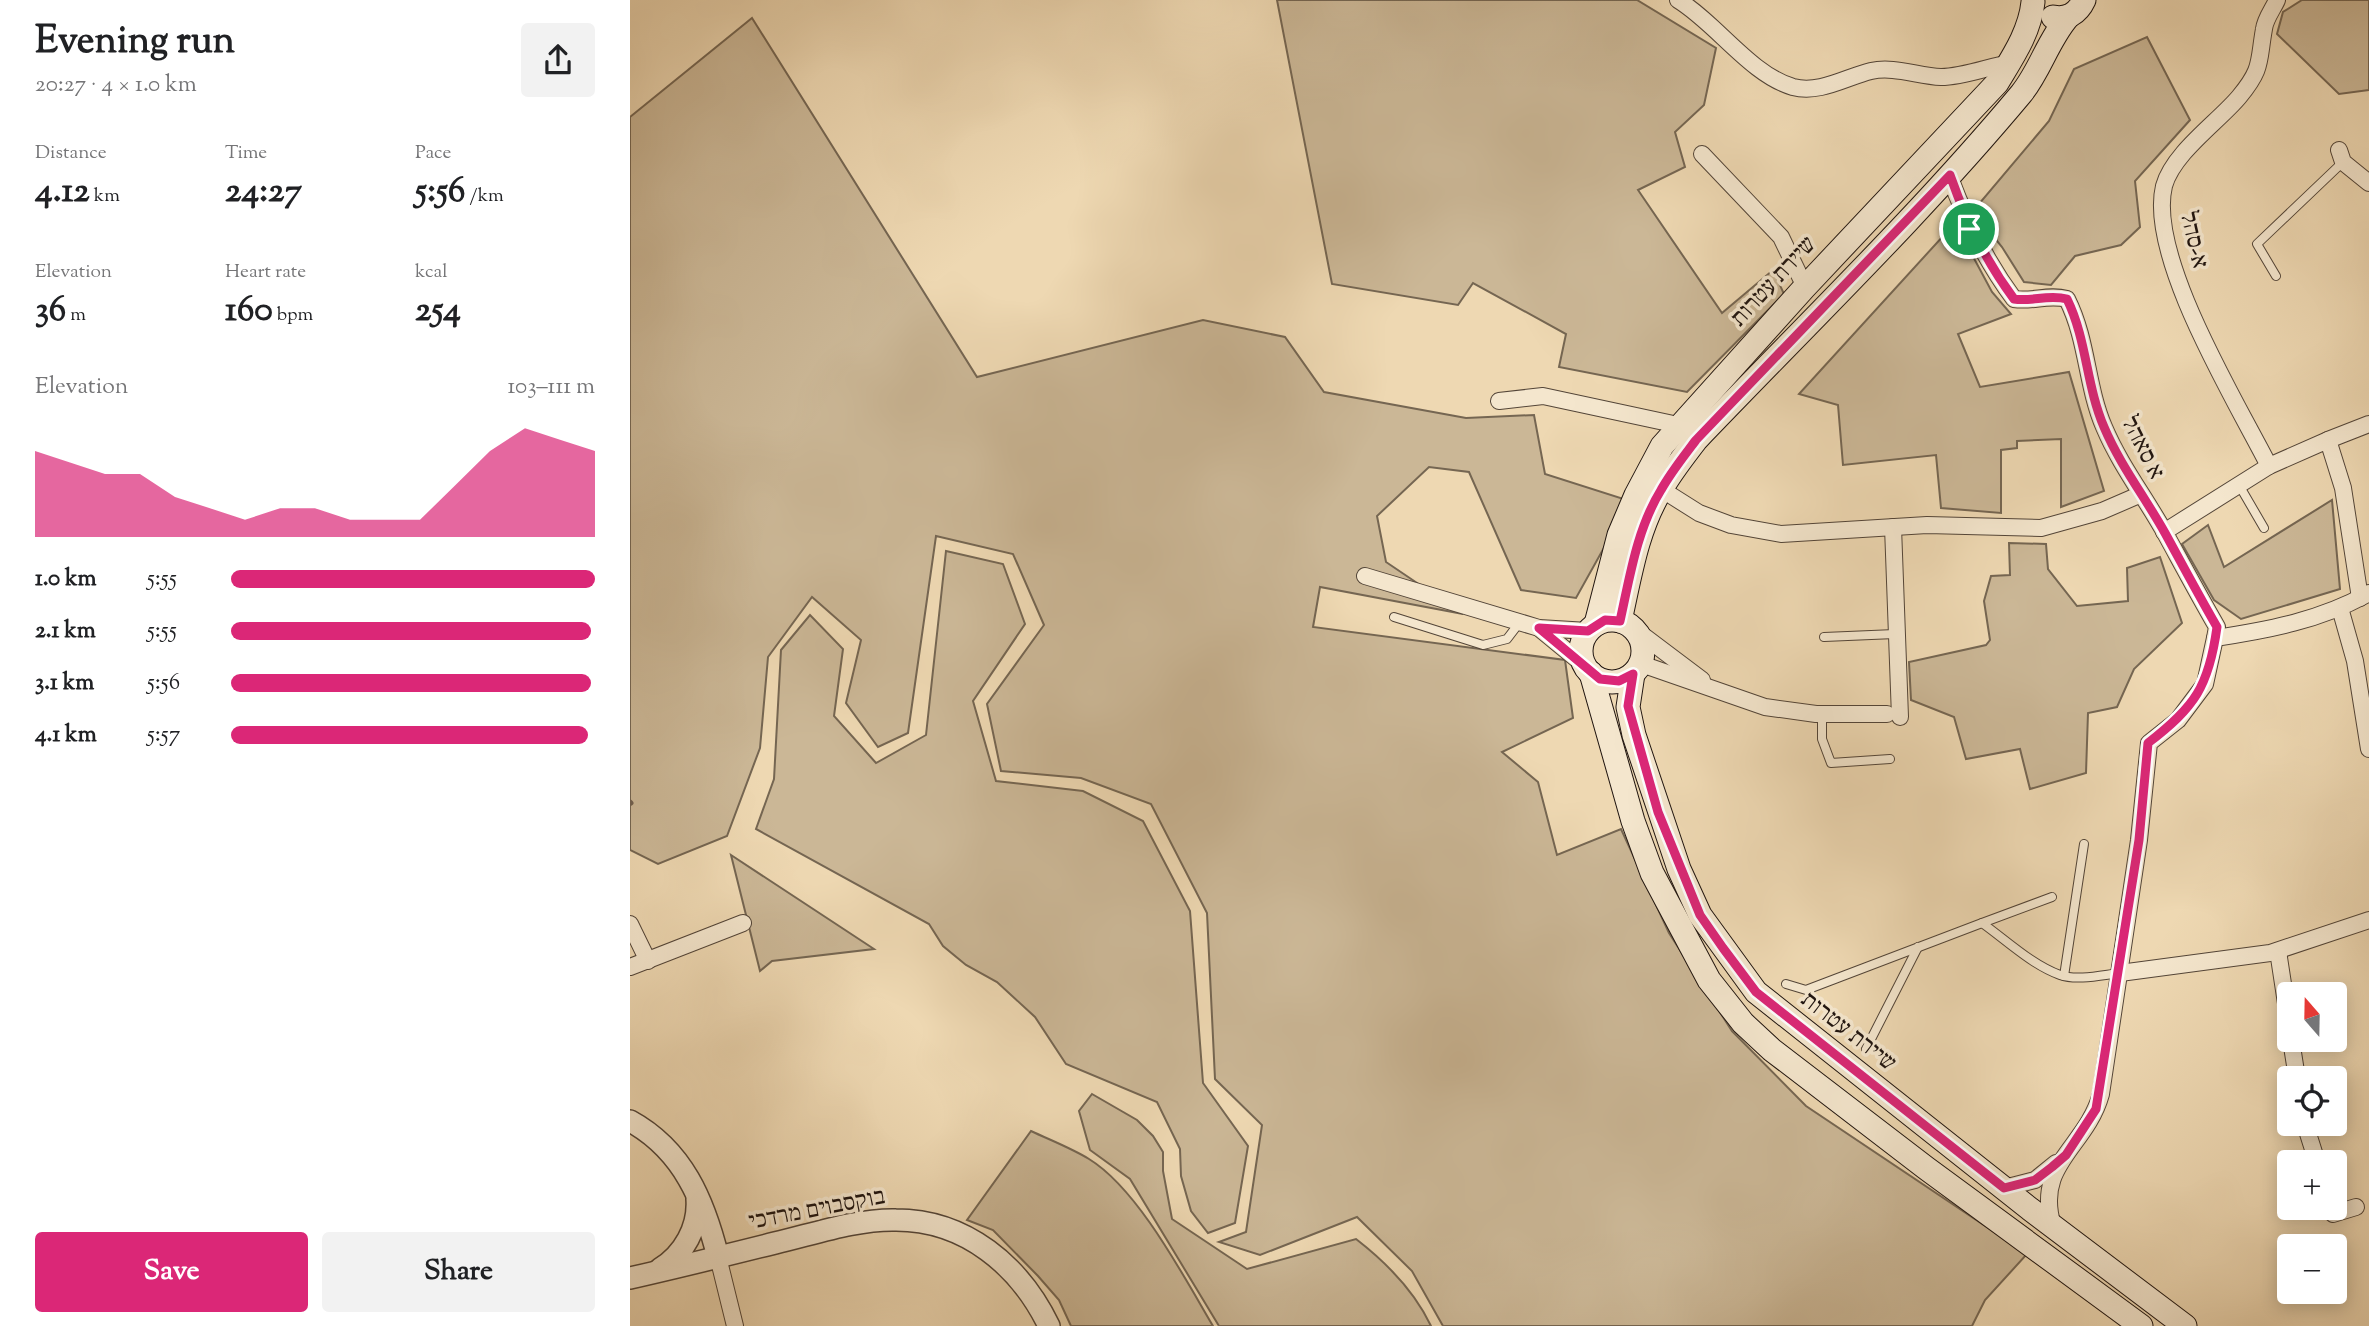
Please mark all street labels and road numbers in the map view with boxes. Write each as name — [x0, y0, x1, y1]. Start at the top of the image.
street label: א-סהל — [2170, 208, 2216, 272]
street label: שיירת עטרות — [1723, 229, 1825, 335]
street label: א סאהל — [2112, 410, 2172, 486]
street label: שיירת עטרות — [1793, 984, 1903, 1080]
street label: בוקסבוים מרדכי — [746, 1180, 888, 1240]

